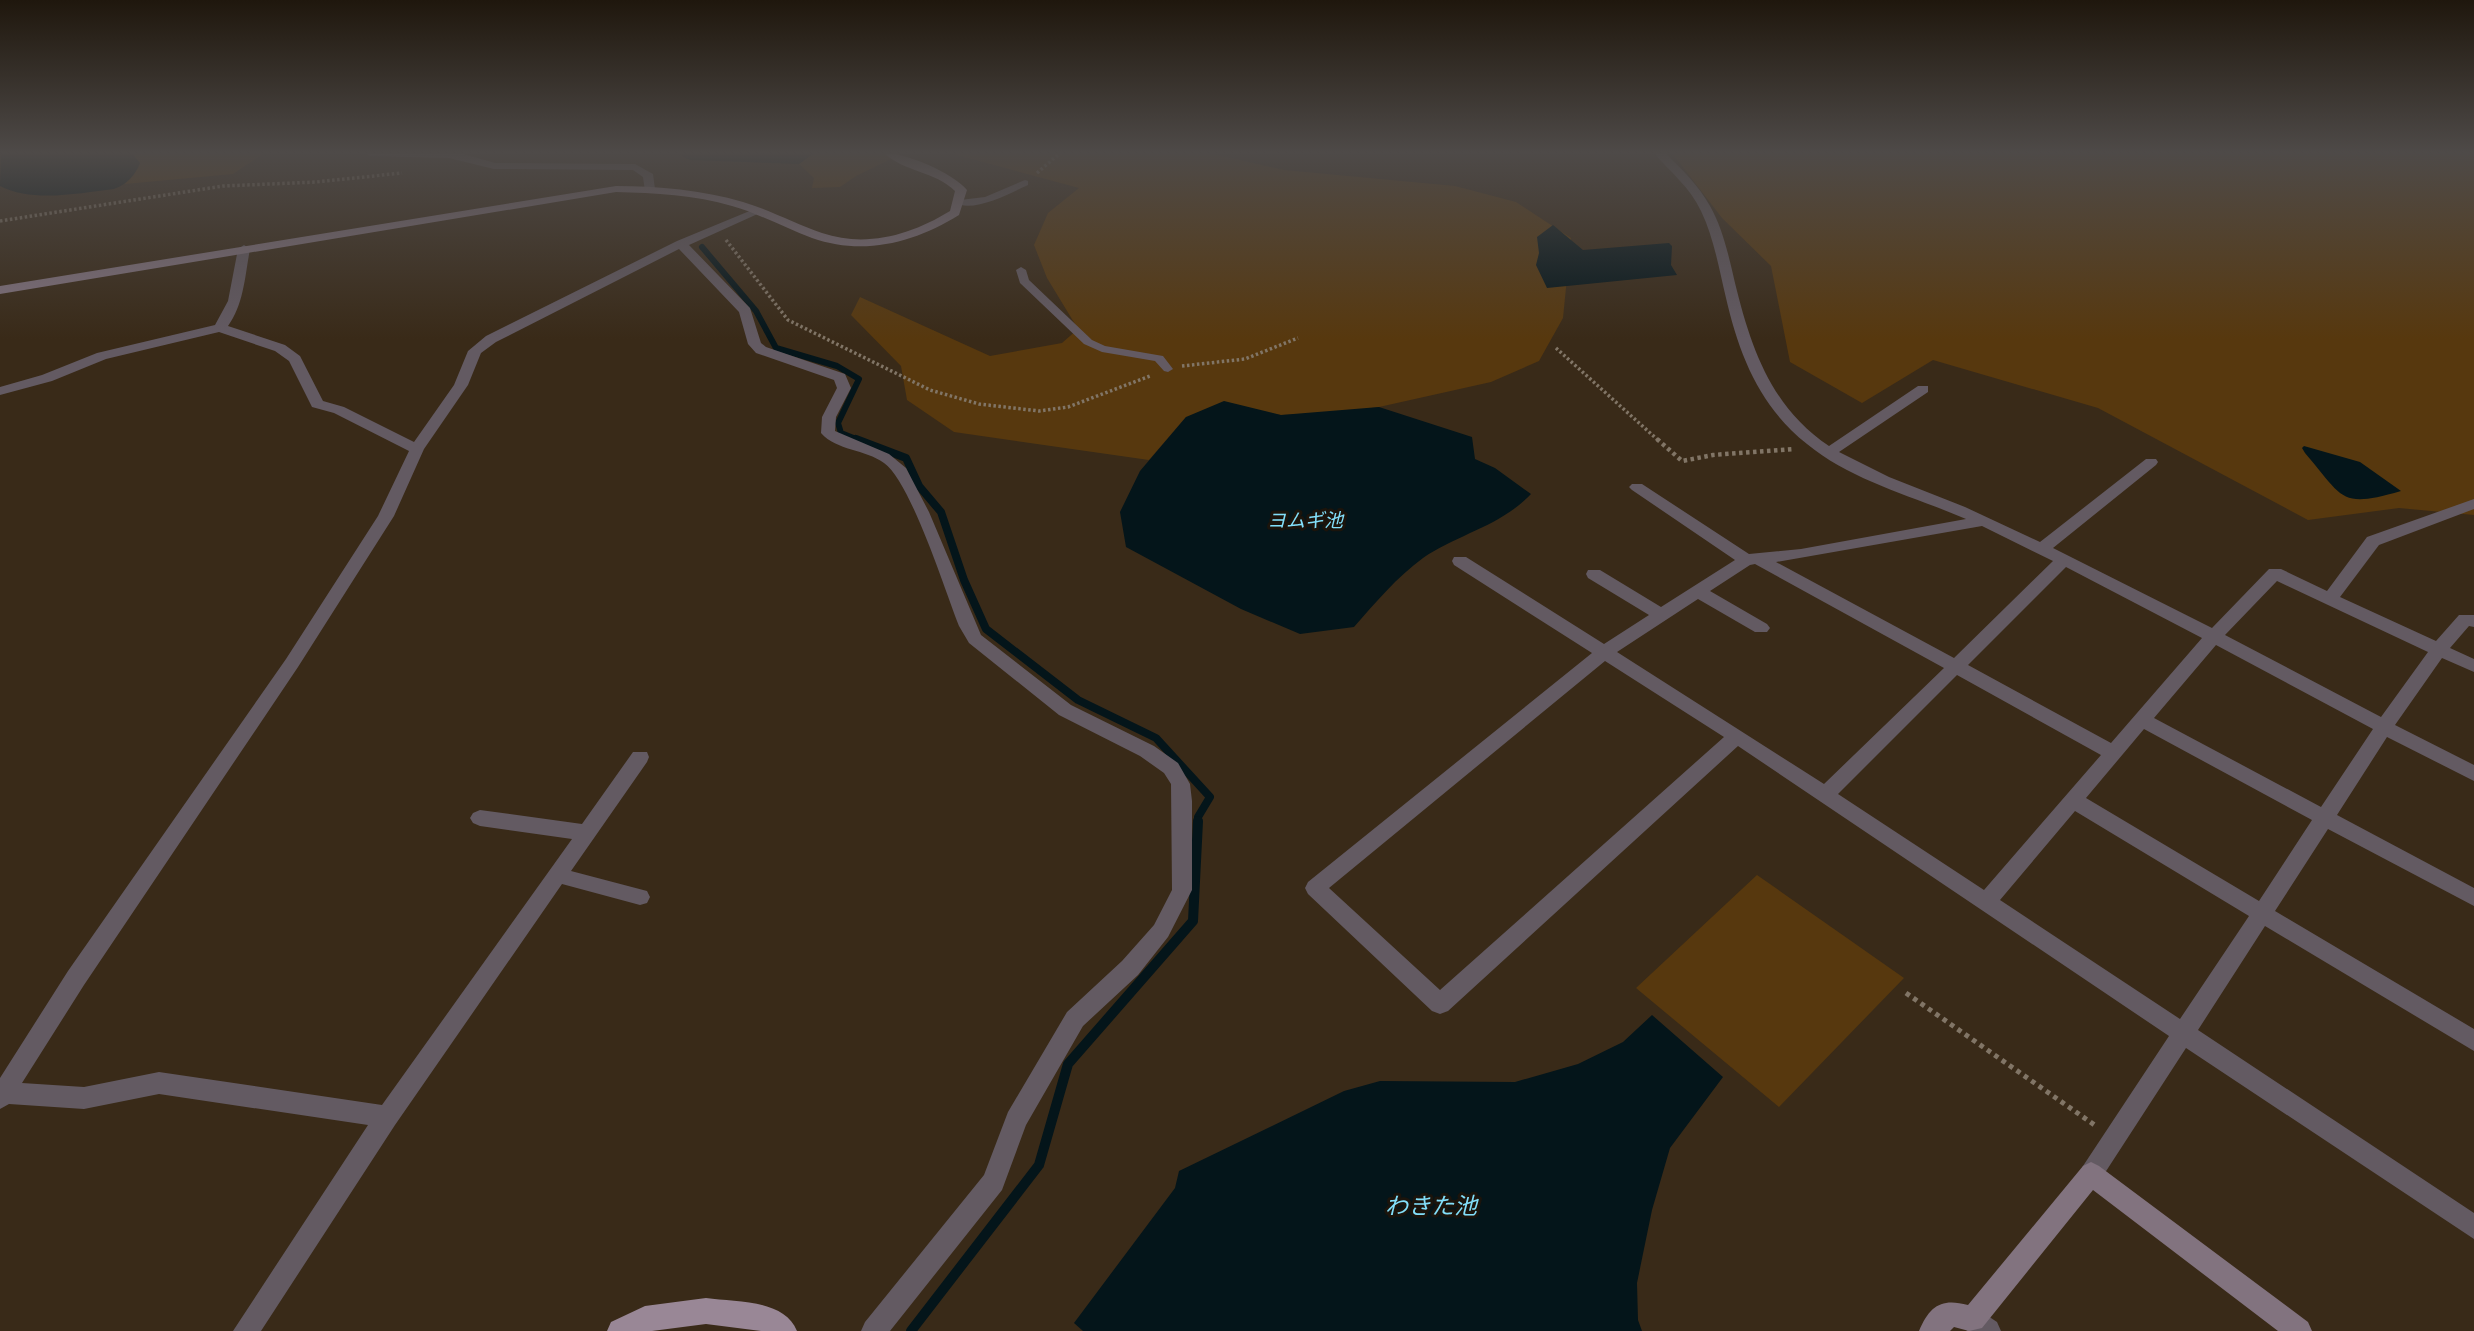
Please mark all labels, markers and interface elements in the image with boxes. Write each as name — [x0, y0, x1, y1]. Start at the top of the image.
water label: ヨムギ池 — [1267, 508, 1345, 531]
water label: わきた池 — [1385, 1191, 1479, 1219]

